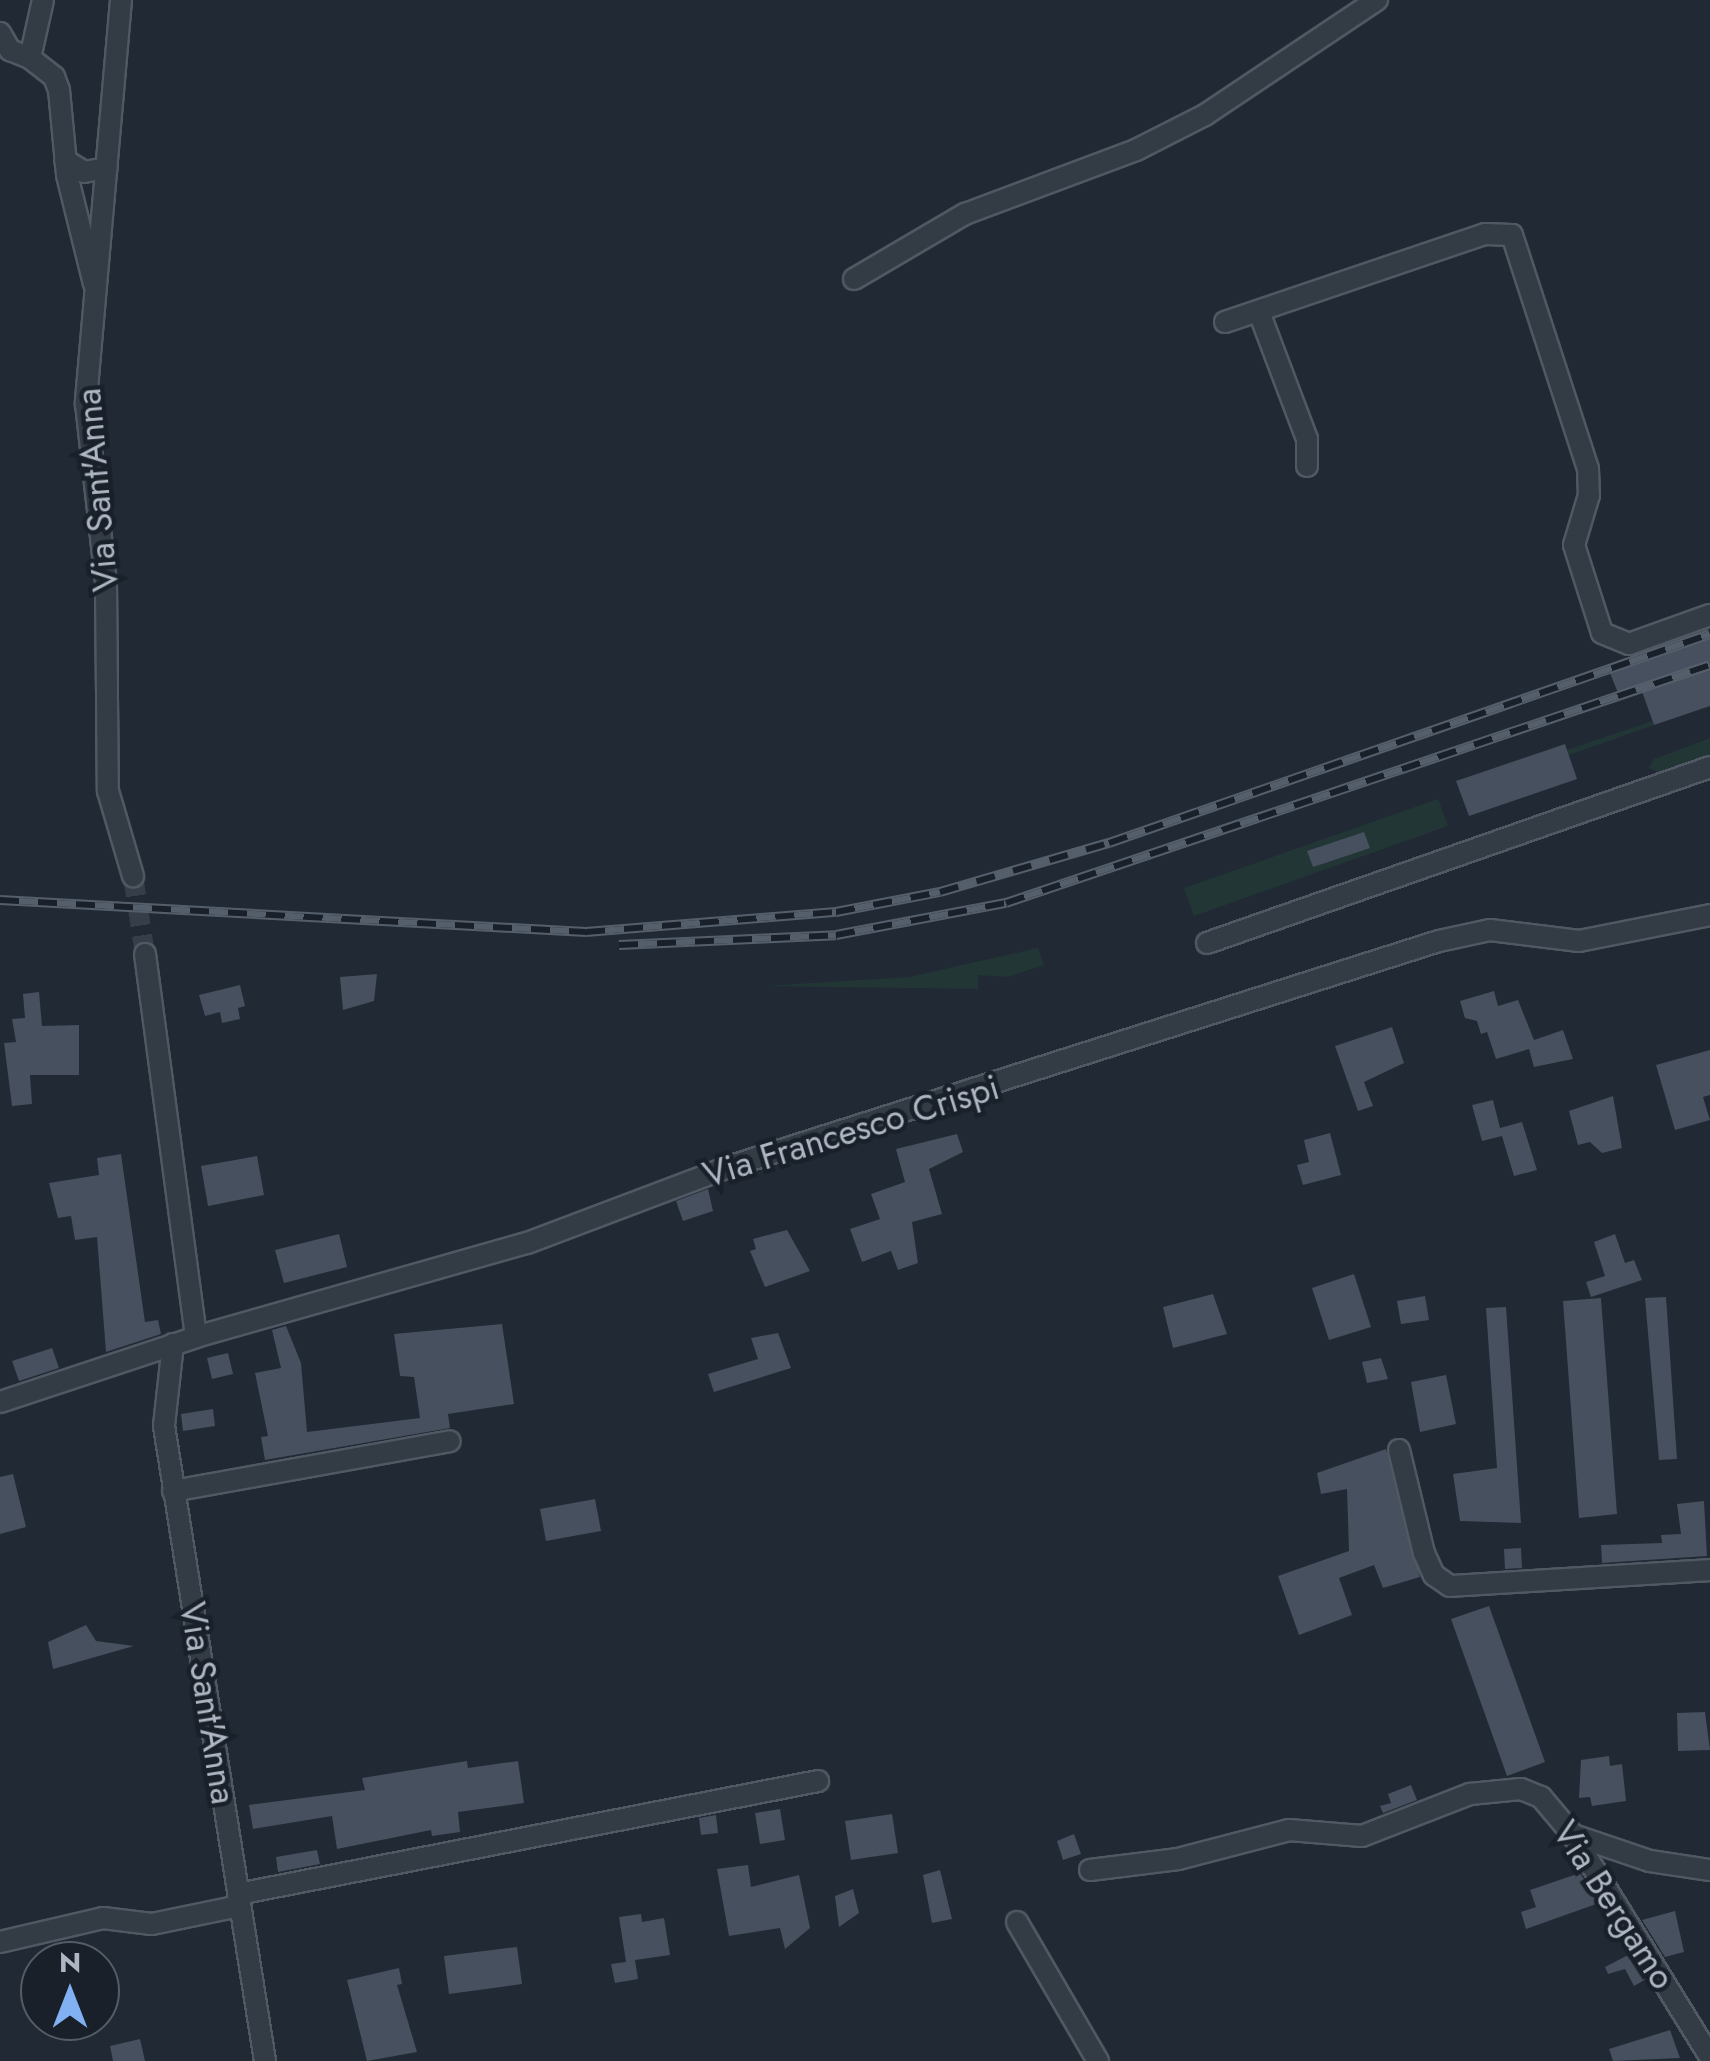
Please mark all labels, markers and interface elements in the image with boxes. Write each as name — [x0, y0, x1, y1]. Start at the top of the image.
street label: Via Sant'Anna — [67, 387, 127, 593]
street label: Via Francesco Crispi — [698, 1066, 1004, 1196]
street label: Via Sant'Anna — [171, 1599, 245, 1807]
street label: Via Bergamo — [1544, 1813, 1684, 1997]
north arrow — [20, 1941, 120, 2041]
text: N — [59, 1942, 81, 1983]

